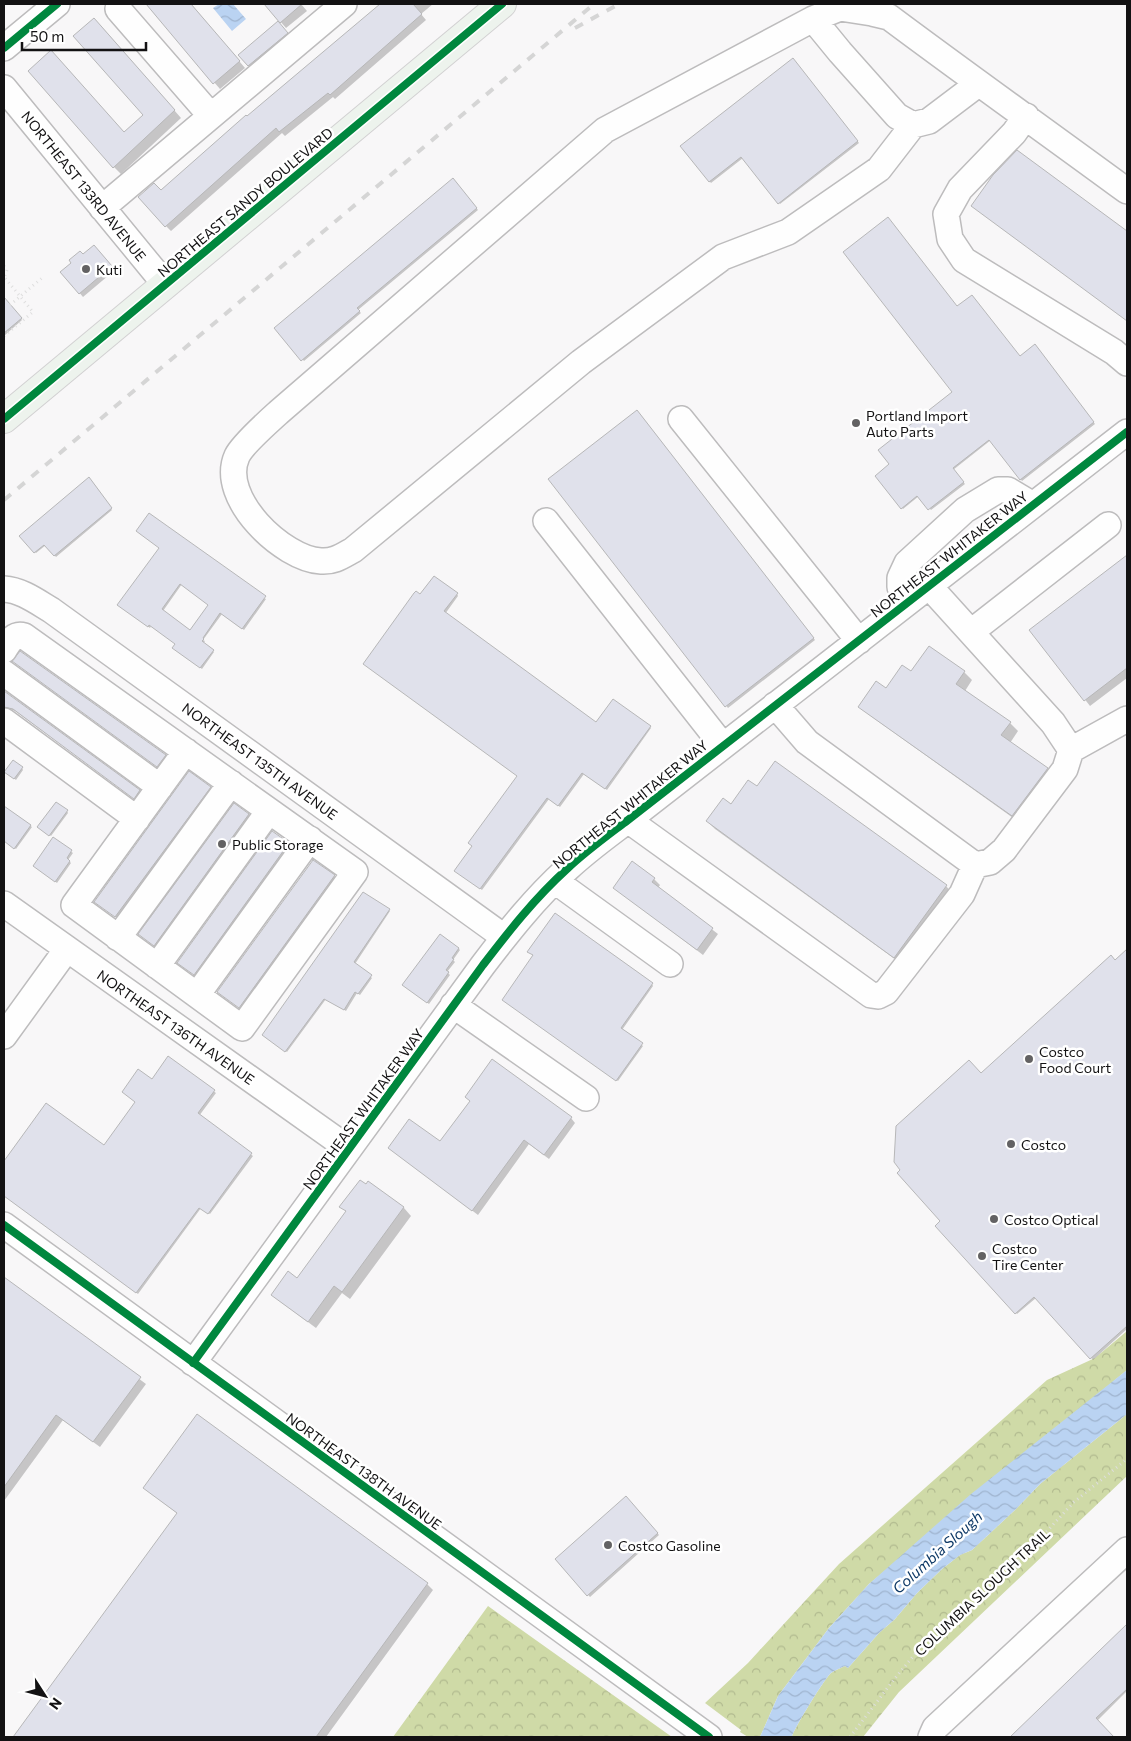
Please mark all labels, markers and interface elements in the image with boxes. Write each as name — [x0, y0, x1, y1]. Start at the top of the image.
scale bar — [22, 20, 146, 52]
text: 50 m — [30, 27, 64, 45]
street label: NORTHEAST 133RD AVENUE — [18, 108, 150, 264]
street label: NORTHEAST SANDY BOULEVARD — [154, 124, 336, 280]
place label: Kuti — [96, 261, 122, 278]
marker: Kuti — [80, 263, 92, 275]
place label: Portland Import Auto Parts — [866, 407, 968, 440]
marker: Portland Import Auto Parts — [850, 417, 862, 429]
street label: NORTHEAST WHITAKER WAY — [867, 487, 1031, 621]
street label: NORTHEAST 135TH AVENUE — [179, 699, 341, 823]
street label: NORTHEAST WHITAKER WAY — [549, 736, 711, 872]
place label: Public Storage — [232, 836, 323, 853]
marker: Public Storage — [216, 838, 228, 850]
street label: NORTHEAST 136TH AVENUE — [94, 966, 258, 1088]
street label: NORTHEAST WHITAKER WAY — [299, 1025, 427, 1193]
place label: Costco Food Court — [1039, 1043, 1112, 1076]
marker: Costco Food Court — [1023, 1053, 1035, 1065]
place label: Costco — [1021, 1136, 1066, 1153]
marker: Costco — [1005, 1138, 1017, 1150]
place label: Costco Optical — [1004, 1211, 1099, 1228]
marker: Costco Optical — [988, 1213, 1000, 1225]
place label: Costco Tire Center — [992, 1240, 1064, 1273]
marker: Costco Tire Center — [976, 1250, 988, 1262]
street label: NORTHEAST 138TH AVENUE — [283, 1409, 445, 1533]
water label: Columbia Slough — [888, 1507, 986, 1597]
street label: COLUMBIA SLOUGH TRAIL — [911, 1525, 1053, 1659]
place label: Costco Gasoline — [618, 1537, 721, 1554]
marker: Costco Gasoline — [602, 1539, 614, 1551]
north arrow — [20, 1671, 70, 1721]
text: N — [46, 1695, 66, 1713]

